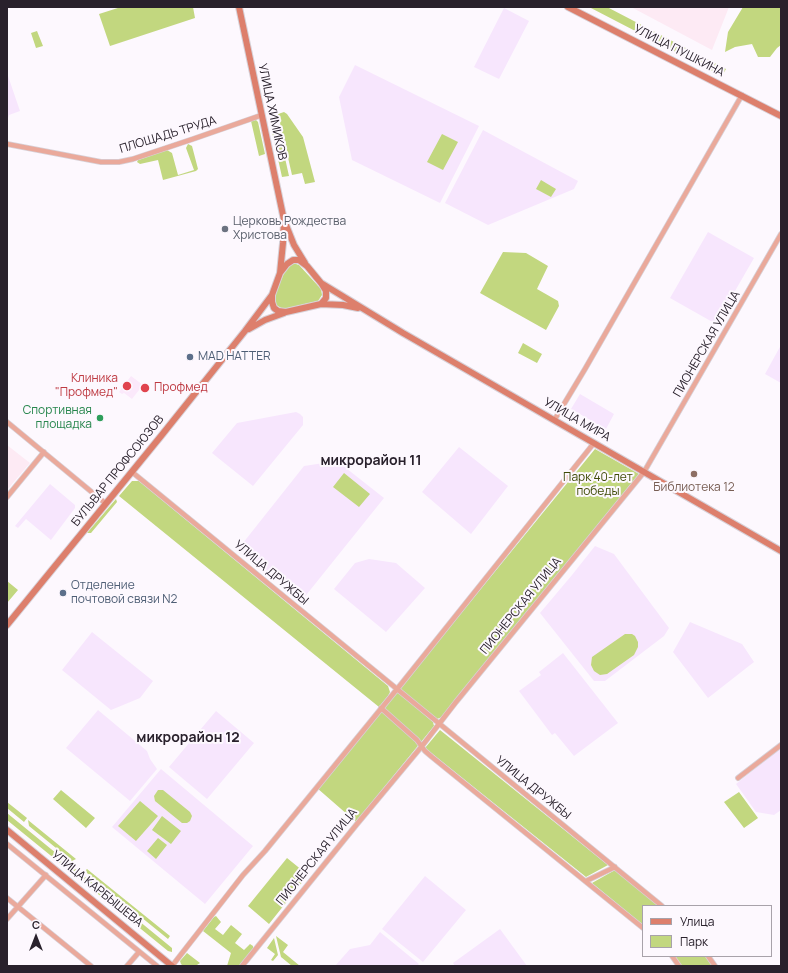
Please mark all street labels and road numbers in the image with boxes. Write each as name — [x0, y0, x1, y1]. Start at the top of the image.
street label: УЛИЦА ПУШКИНА — [631, 22, 727, 80]
street label: УЛИЦА ХИМИКОВ — [255, 62, 289, 162]
street label: ПЛОЩАДЬ ТРУДА — [118, 113, 218, 157]
street label: ПИОНЕРСКАЯ УЛИЦА — [671, 288, 743, 400]
street label: УЛИЦА МИРА — [541, 395, 613, 445]
street label: БУЛЬВАР ПРОФСОЮЗОВ — [69, 413, 167, 529]
street label: УЛИЦА ДРУЖБЫ — [231, 538, 311, 608]
street label: ПИОНЕРСКАЯ УЛИЦА — [478, 555, 564, 657]
street label: УЛИЦА ДРУЖБЫ — [493, 753, 573, 823]
street label: ПИОНЕРСКАЯ УЛИЦА — [274, 806, 360, 908]
street label: УЛИЦА КАРБЫШЕВА — [48, 848, 146, 930]

